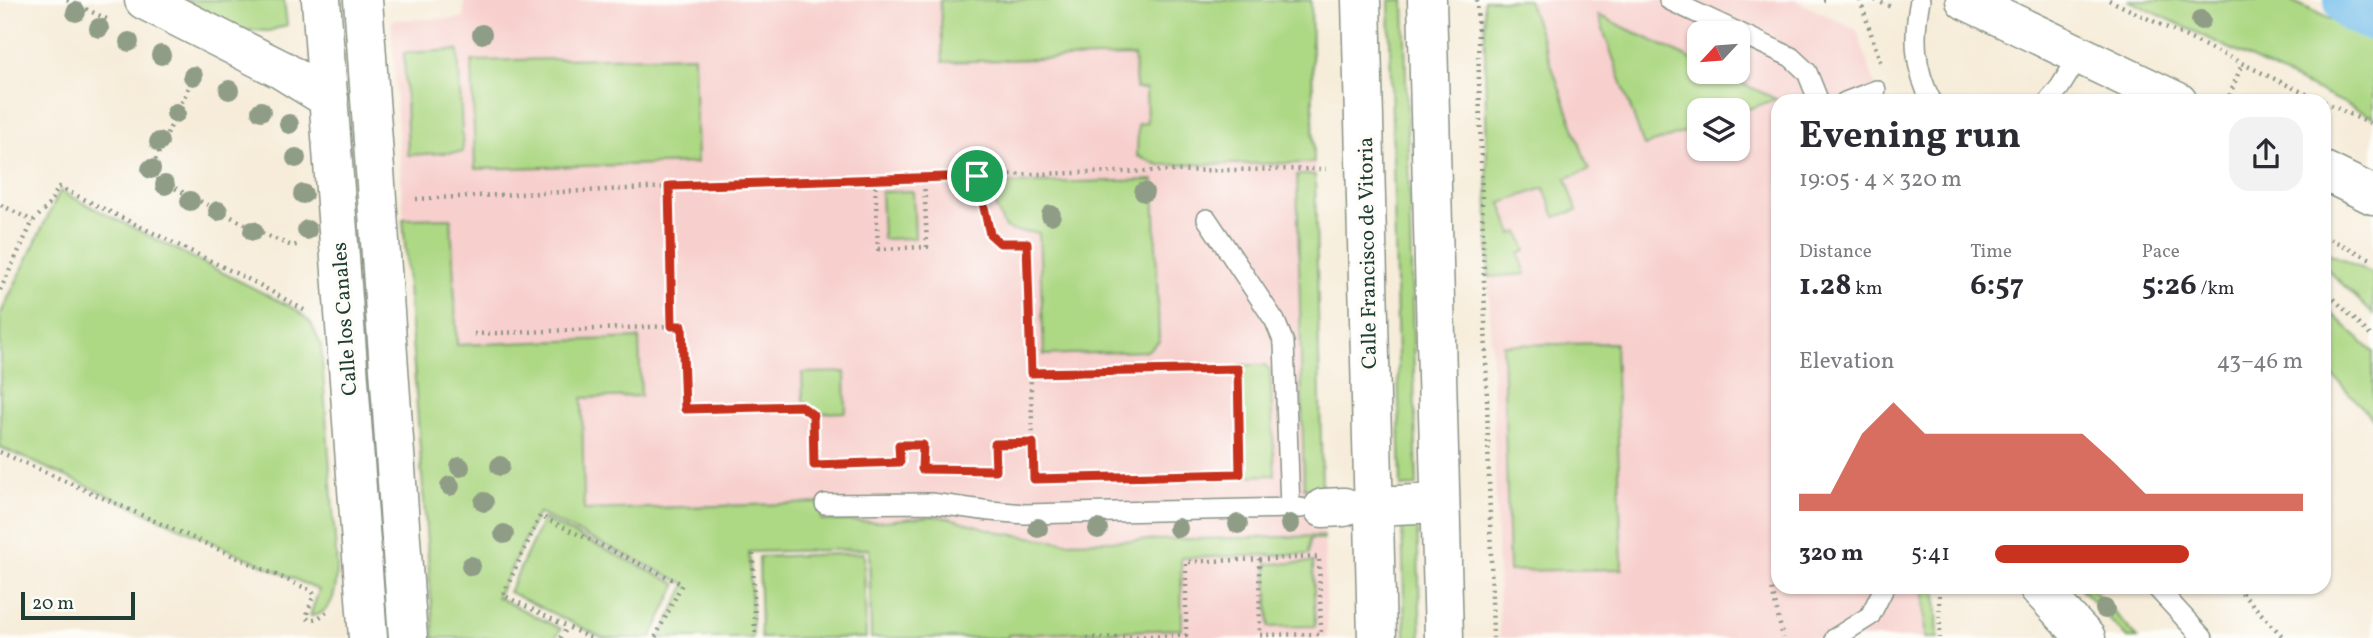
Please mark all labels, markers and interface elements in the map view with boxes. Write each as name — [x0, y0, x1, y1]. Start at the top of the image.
north arrow — [1687, 21, 1750, 84]
map controls — [1687, 21, 1750, 161]
button: layers — [1687, 98, 1750, 161]
text: Evening run — [1799, 111, 2021, 164]
button: share — [2229, 117, 2303, 191]
street label: Calle Francisco de Vitoria — [1352, 137, 1385, 369]
pin — [947, 146, 1007, 206]
icon: arrive — [958, 157, 996, 195]
text: 19:05 · 4 × 320 m — [1799, 164, 1962, 196]
text: Distance — [1799, 239, 1872, 265]
text: Time — [1970, 239, 2012, 265]
text: Pace — [2142, 239, 2180, 265]
street label: Calle los Canales — [326, 241, 365, 397]
text: 1.28 — [1799, 265, 1852, 307]
text: 6:57 — [1970, 265, 2024, 307]
text: 5:26 — [2142, 265, 2197, 307]
text: km — [1852, 276, 1883, 302]
text: /km — [2197, 276, 2235, 302]
text: Elevation — [1799, 346, 1895, 378]
text: 43–46 m — [2216, 346, 2303, 378]
text: 320 m — [1799, 538, 1864, 570]
text: 5:41 — [1911, 538, 1950, 570]
scale bar — [21, 589, 135, 621]
text: 20 m — [32, 591, 74, 617]

